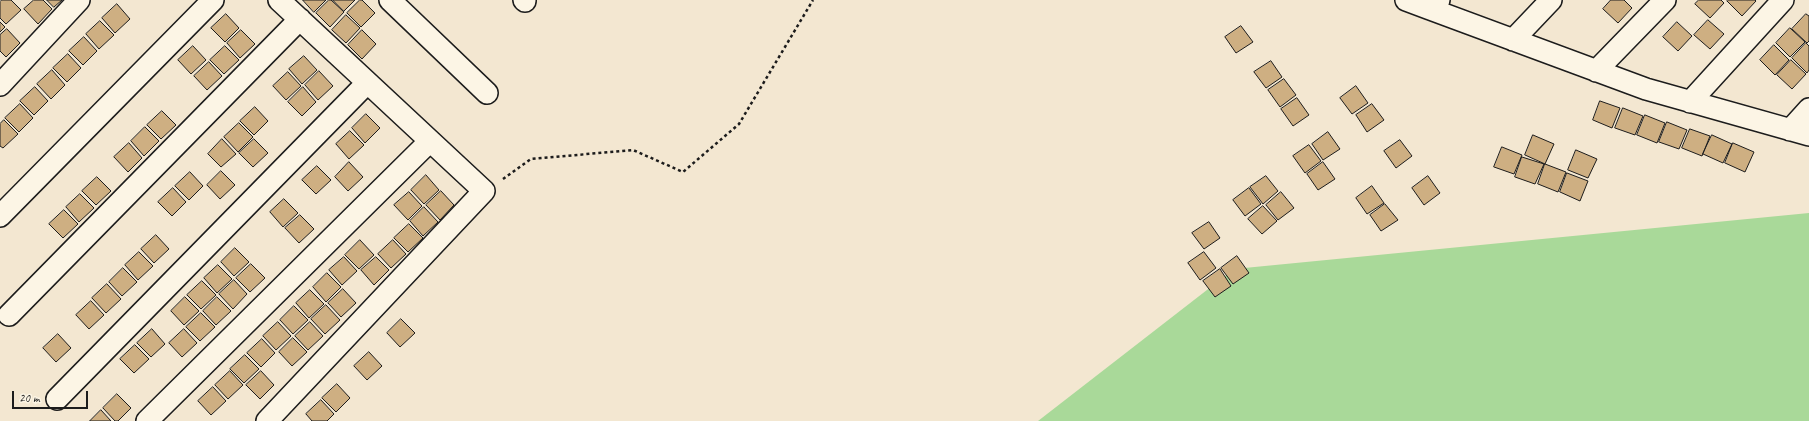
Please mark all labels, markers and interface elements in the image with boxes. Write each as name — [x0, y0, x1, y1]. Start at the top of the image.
scale bar — [14, 383, 90, 409]
text: 20 m — [19, 390, 39, 406]

